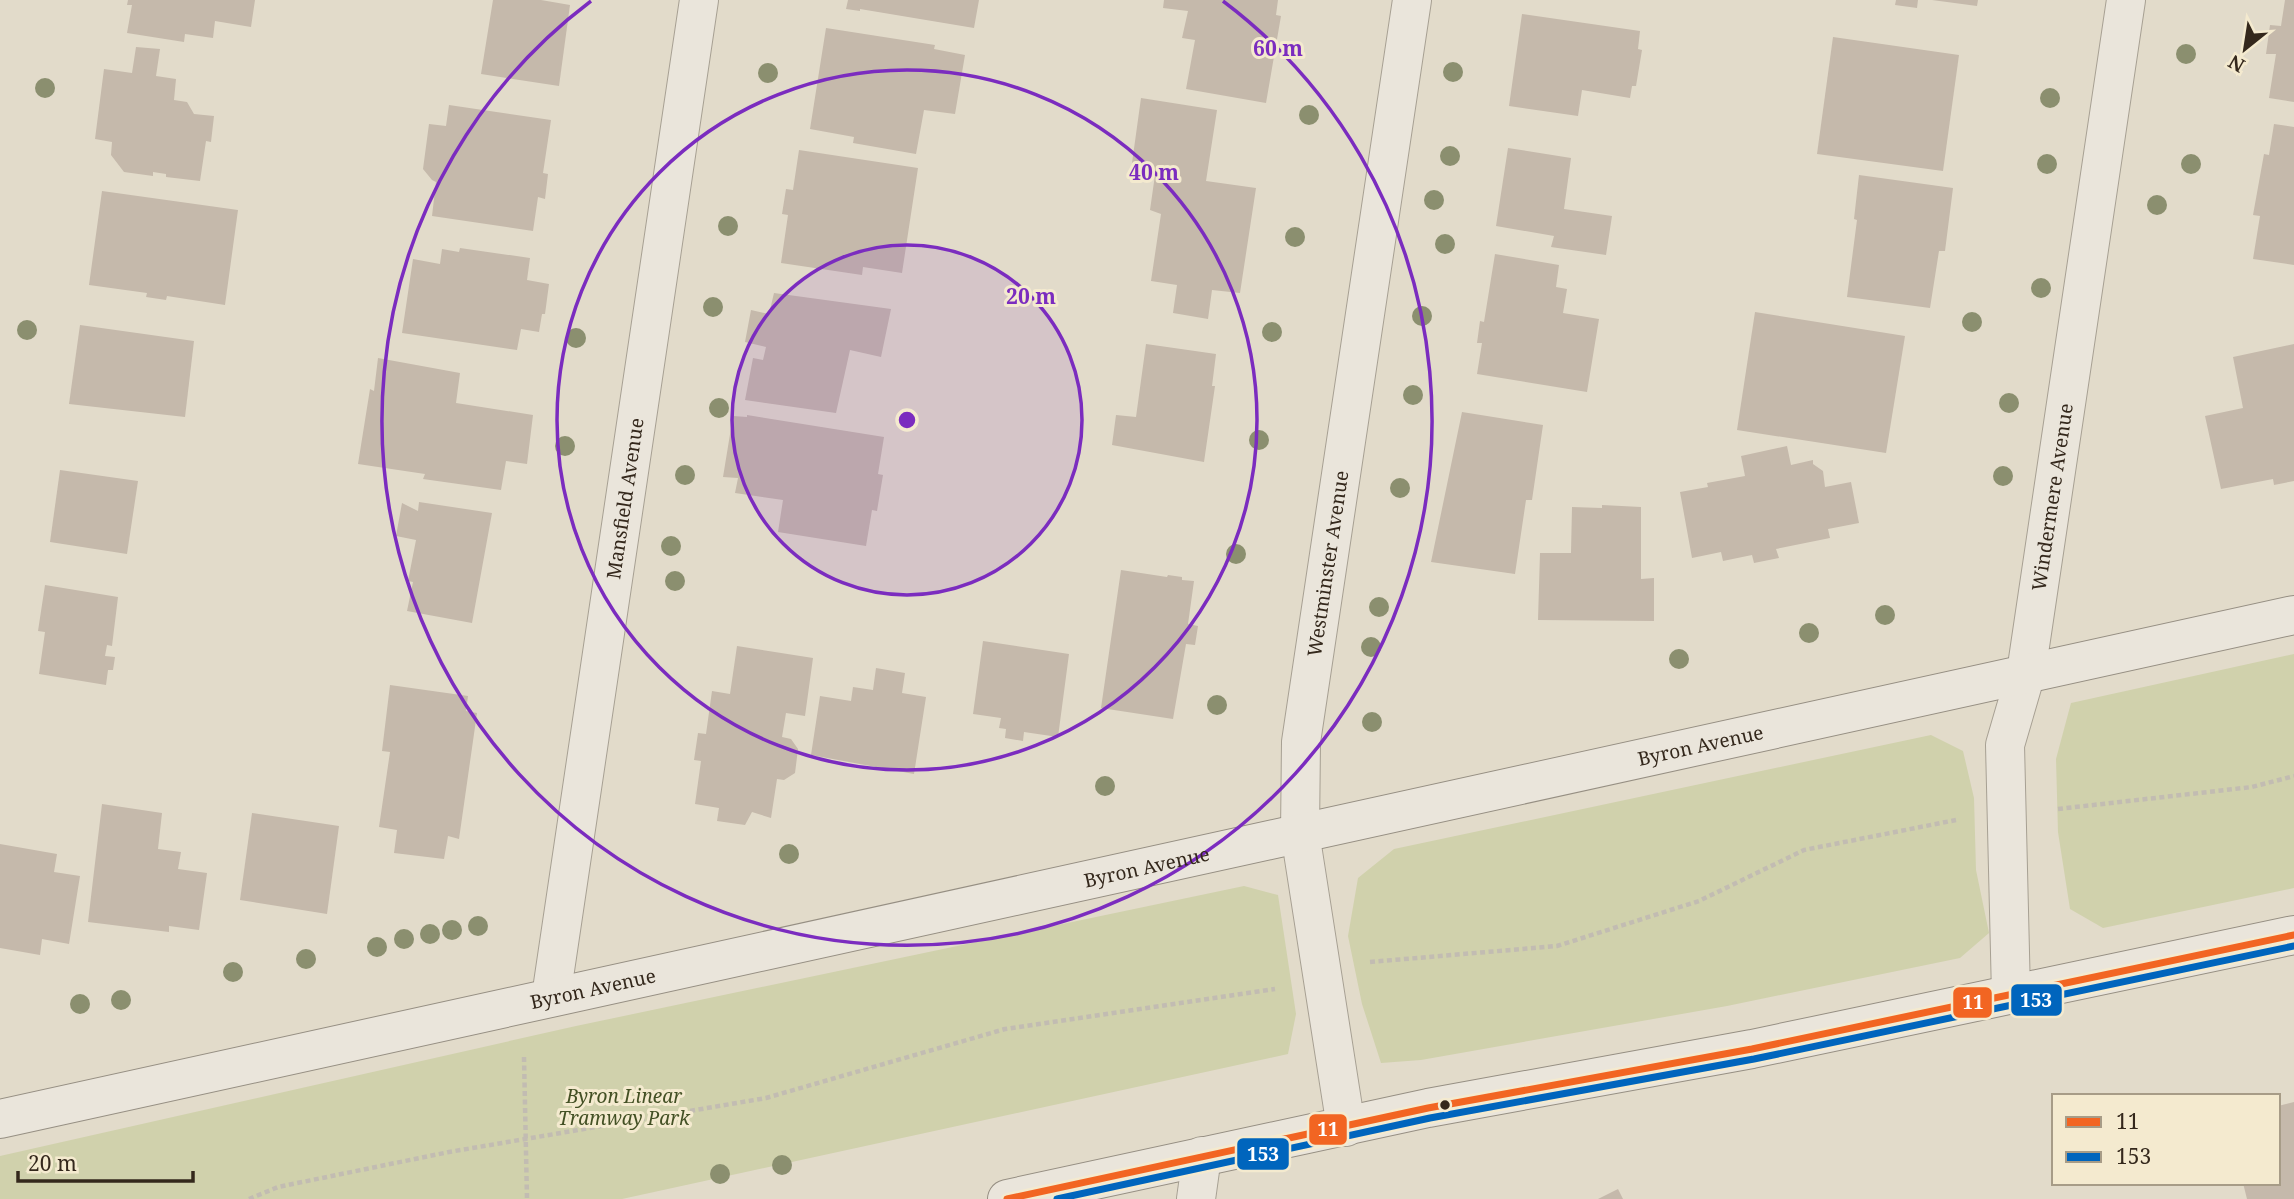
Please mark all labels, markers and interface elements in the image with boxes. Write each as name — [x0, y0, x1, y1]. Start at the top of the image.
north arrow — [2210, 14, 2280, 84]
text: 60 m — [1253, 34, 1303, 62]
text: N — [2223, 49, 2249, 79]
text: 40 m — [1129, 158, 1179, 186]
text: 20 m — [1006, 282, 1056, 310]
street label: Windermere Avenue — [2025, 401, 2079, 593]
centre of rings — [895, 408, 919, 432]
street label: Mansfield Avenue — [600, 416, 650, 581]
street label: Westminster Avenue — [1301, 469, 1354, 658]
street label: Byron Avenue — [1635, 719, 1766, 772]
street label: Byron Avenue — [1081, 841, 1212, 893]
street label: Byron Avenue — [528, 962, 658, 1015]
line badge: 153 — [2010, 983, 2063, 1017]
line badge: 11 — [1952, 986, 1993, 1019]
text: 153 — [2020, 987, 2052, 1013]
text: 11 — [1962, 989, 1984, 1015]
park label: Byron Linear Tramway Park — [558, 1083, 691, 1131]
legend — [2052, 1094, 2280, 1185]
unlabelled marker — [1438, 1098, 1452, 1112]
text: 11 — [2116, 1107, 2139, 1135]
line badge: 11 — [1308, 1113, 1348, 1146]
text: 11 — [1317, 1116, 1339, 1142]
line badge: 153 — [1236, 1137, 1290, 1171]
scale bar — [18, 1140, 192, 1184]
text: 153 — [1247, 1141, 1279, 1167]
text: 153 — [2116, 1142, 2151, 1170]
text: 20 m — [28, 1149, 77, 1177]

